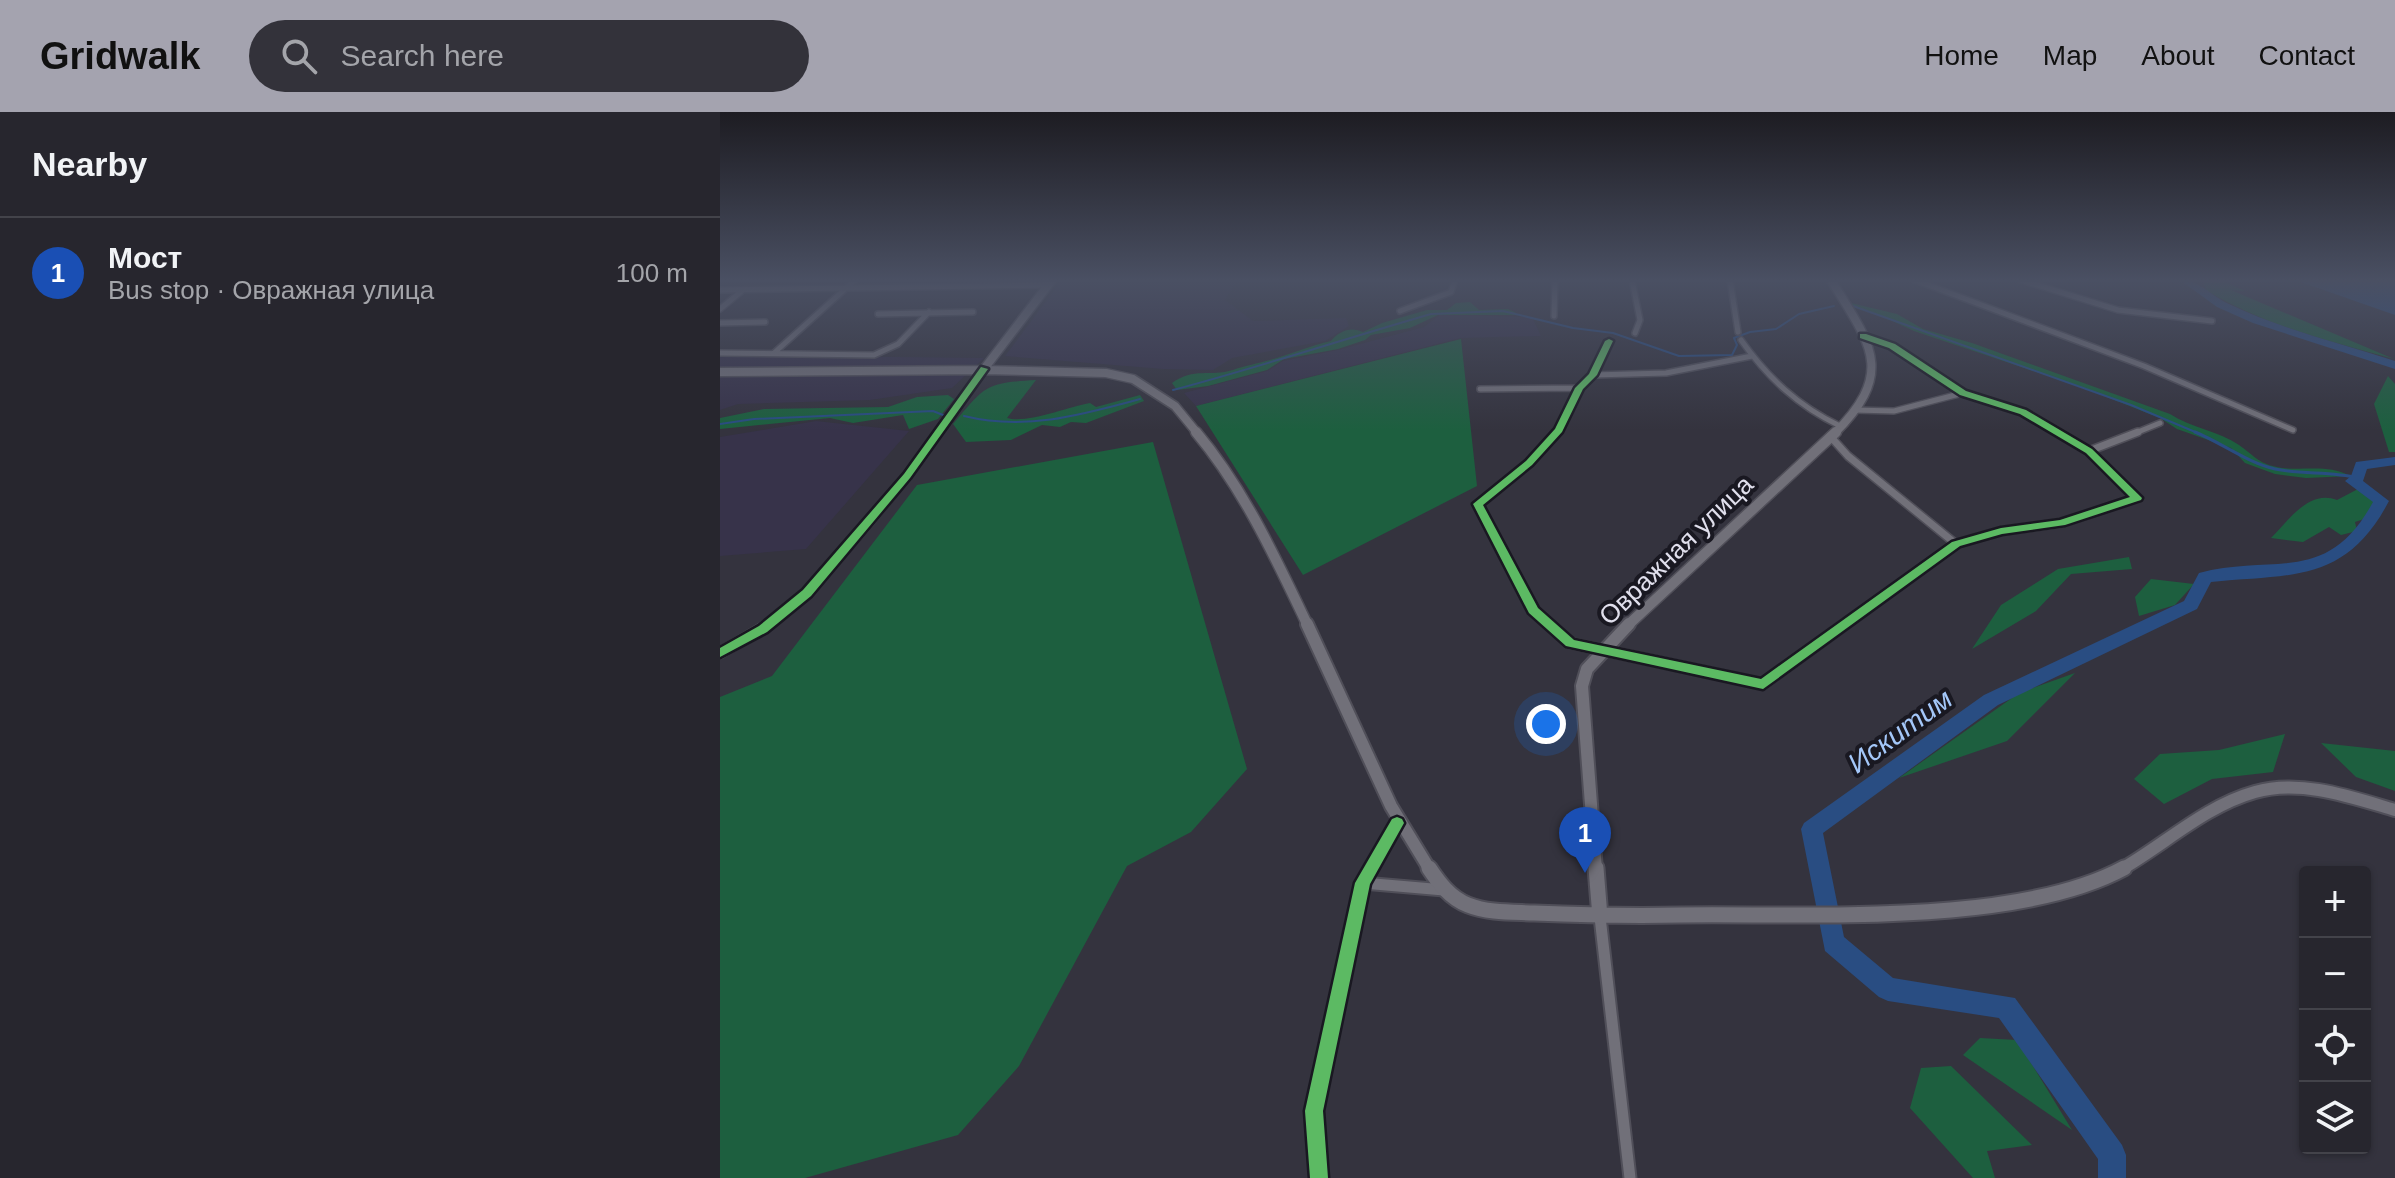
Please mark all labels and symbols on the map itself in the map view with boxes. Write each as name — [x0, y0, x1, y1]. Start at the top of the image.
street label: Овражная улица — [1593, 469, 1759, 631]
water label: Искитим — [1842, 683, 1958, 779]
your location — [1526, 704, 1566, 744]
pin: 1 — [1559, 807, 1611, 873]

